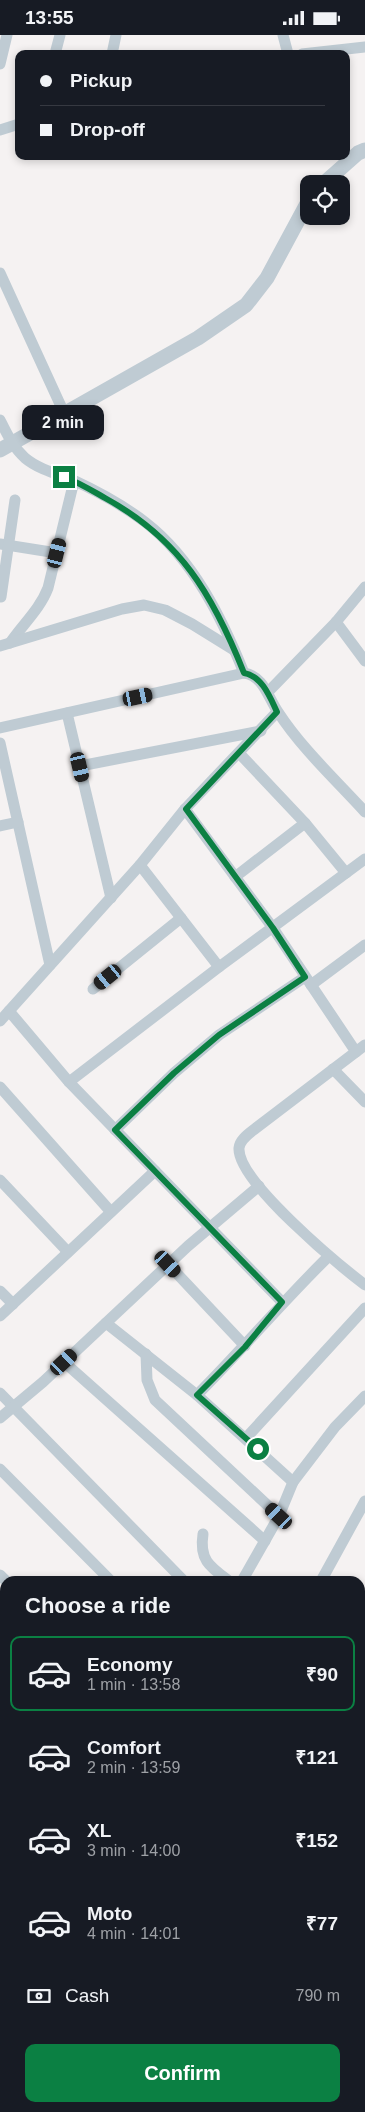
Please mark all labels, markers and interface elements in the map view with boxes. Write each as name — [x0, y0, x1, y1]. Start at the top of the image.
text: 13:55 — [25, 7, 74, 28]
text: Pickup — [70, 70, 132, 91]
text: Drop-off — [70, 119, 145, 140]
map controls — [300, 175, 350, 225]
button: locate — [300, 175, 350, 225]
callout: 2 min — [23, 405, 105, 439]
text: 2 min — [42, 414, 84, 431]
route end — [53, 466, 75, 488]
car — [46, 537, 67, 569]
car — [121, 687, 154, 707]
car — [69, 751, 90, 783]
car — [91, 962, 124, 992]
car — [152, 1248, 183, 1280]
car — [47, 1346, 80, 1378]
route start — [247, 1438, 269, 1460]
car — [262, 1500, 295, 1532]
text: Choose a ride — [25, 1593, 170, 1618]
icon: car — [27, 1651, 72, 1696]
text: Economy — [87, 1654, 173, 1675]
text: ₹90 — [306, 1664, 338, 1685]
text: 1 min · 13:58 — [87, 1676, 180, 1693]
icon: car — [27, 1734, 72, 1779]
text: Comfort — [87, 1737, 161, 1758]
text: ₹121 — [295, 1747, 338, 1768]
text: 2 min · 13:59 — [87, 1759, 180, 1776]
icon: car — [27, 1817, 72, 1862]
text: XL — [87, 1820, 111, 1841]
text: ₹152 — [295, 1830, 338, 1851]
text: 3 min · 14:00 — [87, 1842, 180, 1859]
icon: car — [27, 1900, 72, 1945]
text: Moto — [87, 1903, 132, 1924]
text: ₹77 — [306, 1913, 338, 1934]
text: 4 min · 14:01 — [87, 1925, 180, 1942]
icon: cash — [25, 1982, 53, 2010]
text: Cash — [65, 1985, 109, 2006]
text: 790 m — [296, 1987, 340, 2004]
button: Confirm — [25, 2044, 340, 2102]

